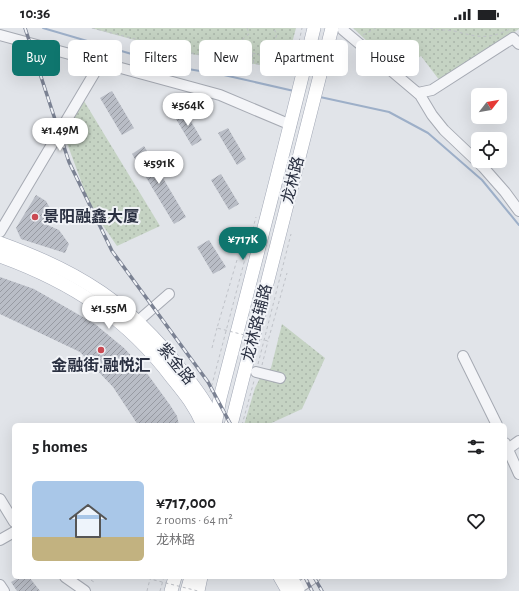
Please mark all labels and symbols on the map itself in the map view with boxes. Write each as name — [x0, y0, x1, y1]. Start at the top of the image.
north arrow — [471, 88, 507, 124]
pin: ¥564K — [160, 93, 216, 127]
pin: ¥1.49M — [27, 118, 93, 152]
pin: ¥591K — [131, 151, 187, 185]
street label: 龙林路 — [278, 155, 307, 205]
place label: 景阳融鑫大厦 — [43, 208, 139, 225]
marker: 景阳融鑫大厦 — [30, 212, 40, 222]
pin: ¥717K — [215, 227, 271, 261]
street label: 龙林路辅路 — [239, 282, 274, 364]
pin: ¥1.55M — [76, 296, 142, 330]
street label: 紫金路 — [155, 340, 198, 388]
marker: 金融街·融悦汇 — [96, 345, 106, 355]
place label: 金融街·融悦汇 — [51, 357, 151, 374]

